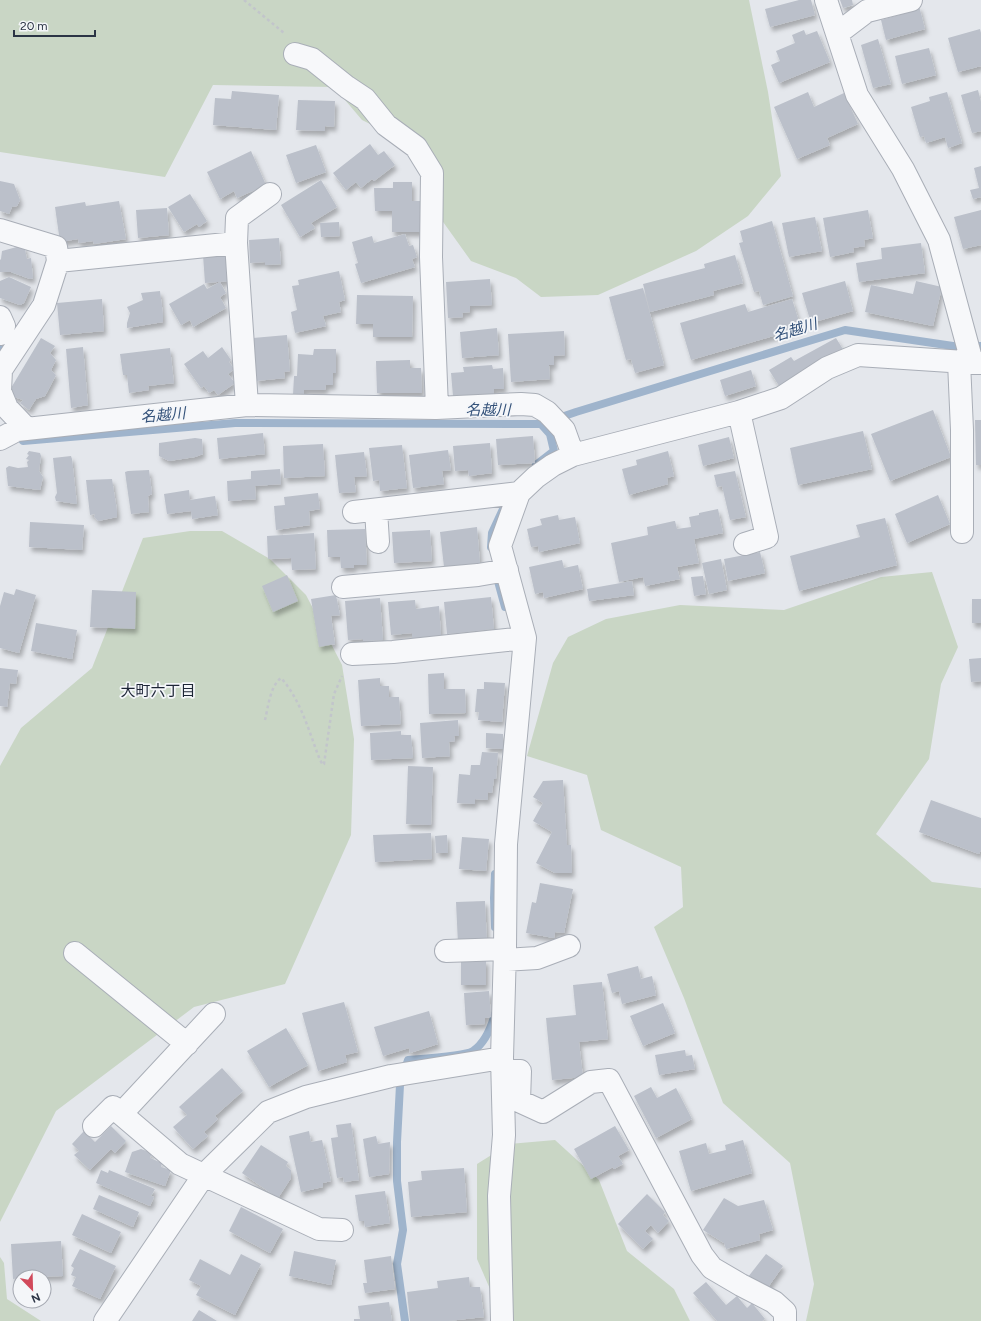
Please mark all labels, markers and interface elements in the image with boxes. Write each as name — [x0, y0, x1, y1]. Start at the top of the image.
scale bar — [14, 12, 95, 38]
text: 20 m — [20, 19, 48, 33]
water label: 名越川 — [771, 314, 821, 345]
water label: 名越川 — [465, 401, 512, 419]
water label: 名越川 — [140, 404, 188, 426]
district label: 大町六丁目 — [120, 682, 196, 700]
north arrow — [12, 1269, 52, 1309]
text: N — [29, 1290, 42, 1305]

